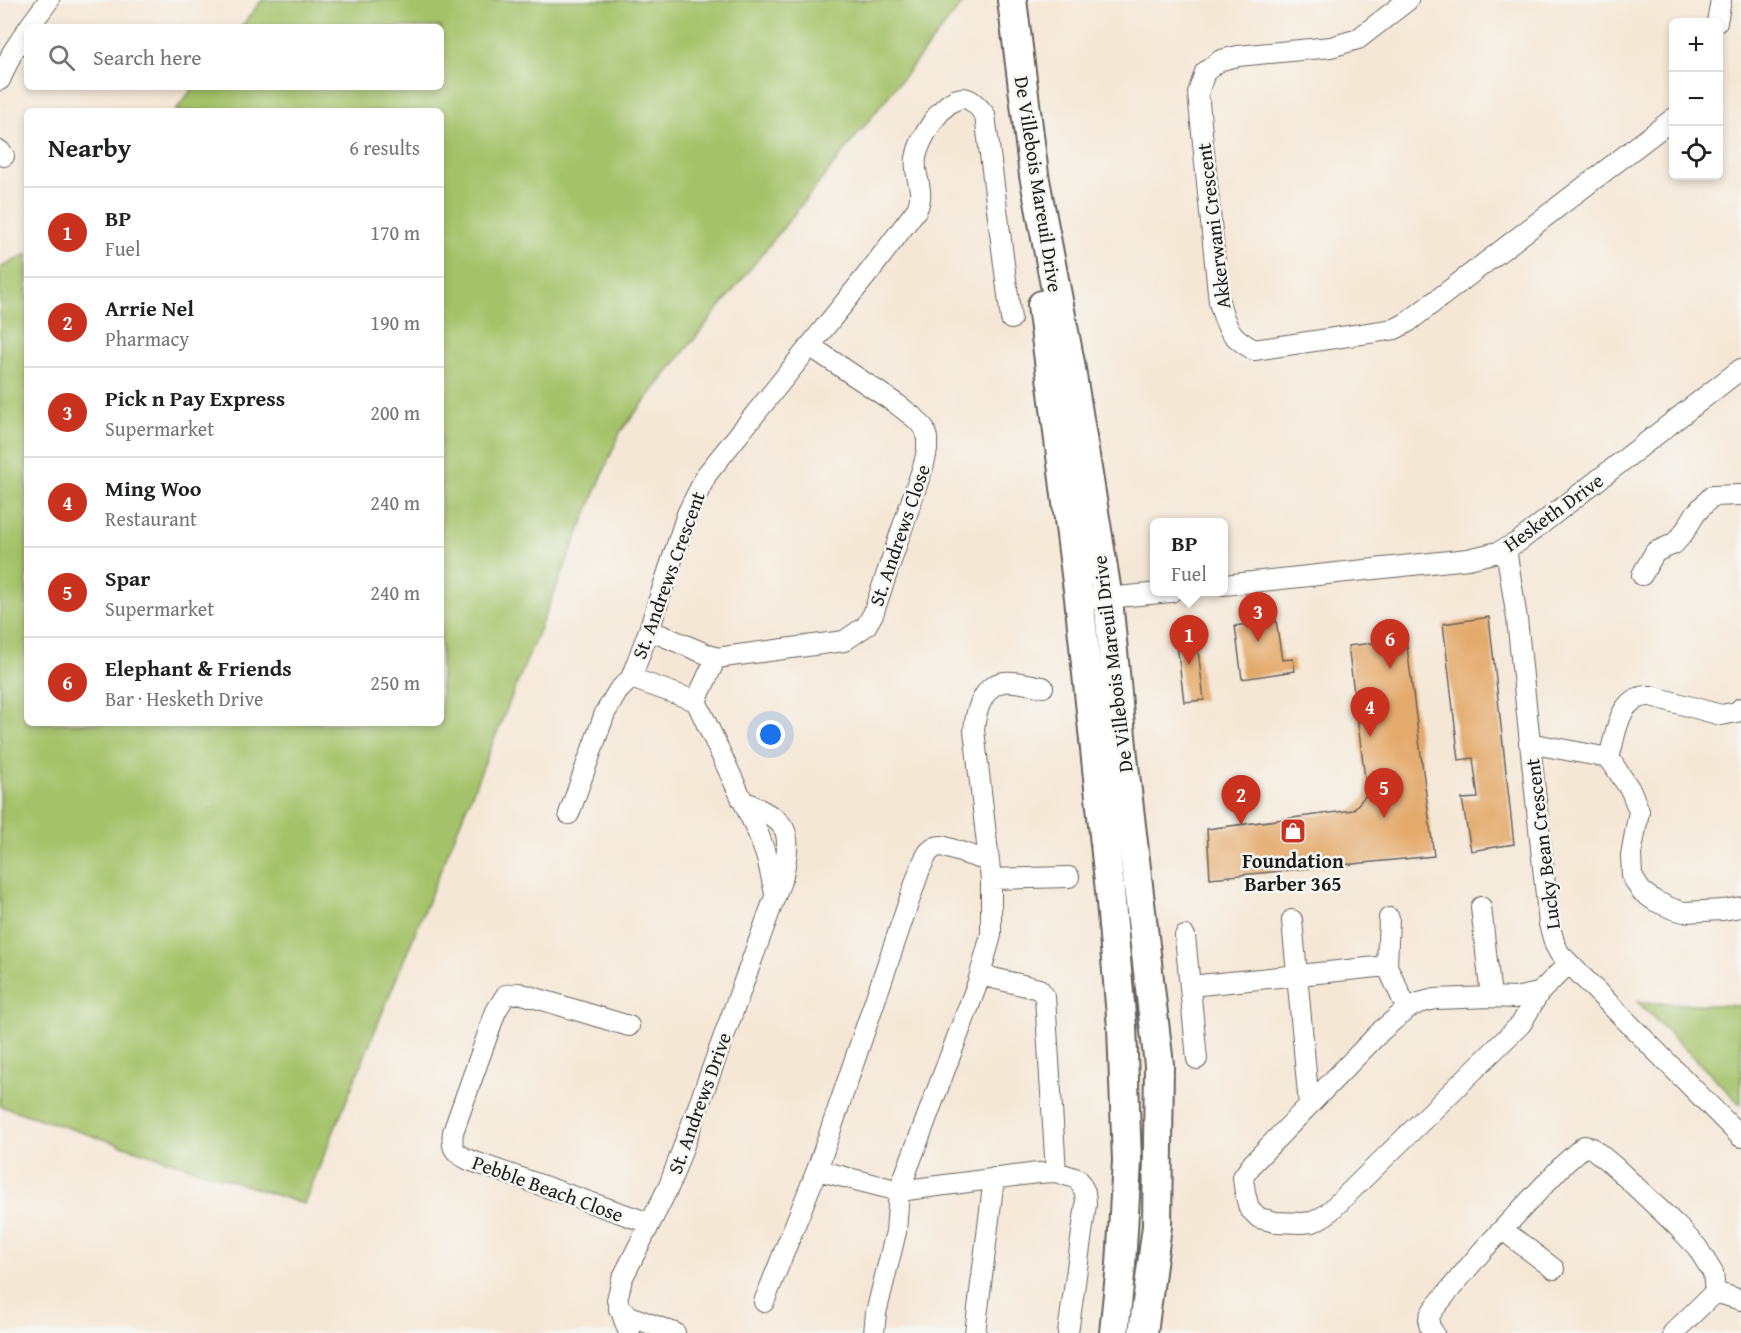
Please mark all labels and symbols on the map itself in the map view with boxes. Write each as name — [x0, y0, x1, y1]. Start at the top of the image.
street label: De Villebois Mareuil Drive — [1008, 74, 1070, 294]
street label: Akkerwani Crescent — [1188, 141, 1238, 311]
street label: St. Andrews Close — [861, 460, 937, 610]
street label: Hesketh Drive — [1497, 466, 1609, 558]
street label: St. Andrews Crescent — [624, 487, 712, 663]
street label: De Villebois Mareuil Drive — [1084, 554, 1140, 774]
pin: 3 — [1238, 592, 1278, 642]
pin: 1 — [1170, 616, 1208, 665]
pin: 6 — [1370, 620, 1410, 669]
pin: 4 — [1350, 688, 1390, 737]
your location — [756, 720, 785, 749]
street label: Lucky Bean Crescent — [1517, 757, 1567, 931]
pin: 5 — [1364, 768, 1404, 818]
pin: 2 — [1222, 776, 1260, 825]
shop icon: Foundation Barber 365 — [1278, 816, 1308, 846]
place label: Foundation Barber 365 — [1242, 846, 1344, 898]
street label: St. Andrews Drive — [660, 1028, 738, 1178]
street label: Pebble Beach Close — [469, 1147, 627, 1229]

